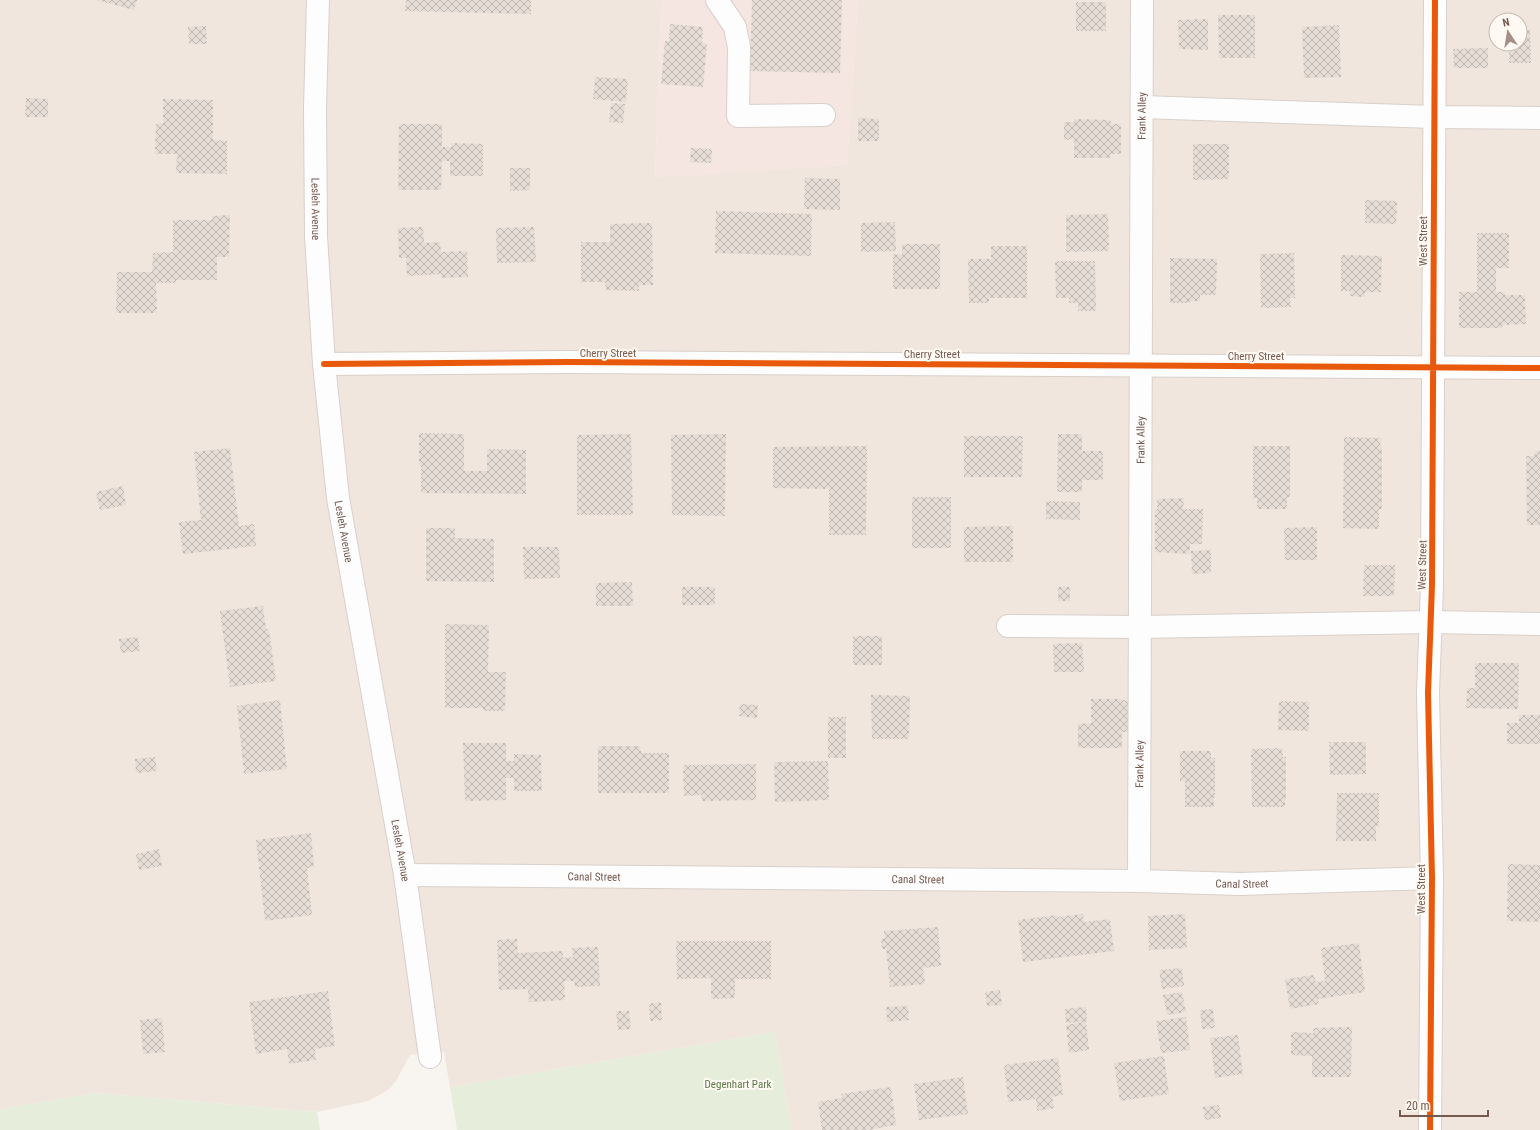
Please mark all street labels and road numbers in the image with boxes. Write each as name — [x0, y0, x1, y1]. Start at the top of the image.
street label: Frank Alley — [1136, 92, 1149, 140]
street label: Lesleh Avenue — [309, 178, 322, 241]
street label: West Street — [1417, 216, 1430, 266]
street label: Cherry Street — [580, 347, 636, 360]
street label: Cherry Street — [904, 348, 960, 361]
street label: Cherry Street — [1228, 350, 1284, 363]
street label: Frank Alley — [1134, 416, 1148, 464]
street label: Lesleh Avenue — [332, 500, 355, 564]
street label: West Street — [1416, 540, 1429, 590]
street label: Frank Alley — [1133, 740, 1146, 788]
street label: Lesleh Avenue — [388, 819, 412, 882]
street label: West Street — [1415, 864, 1428, 914]
street label: Canal Street — [567, 870, 621, 884]
street label: Canal Street — [891, 873, 945, 886]
street label: Canal Street — [1215, 877, 1269, 891]

